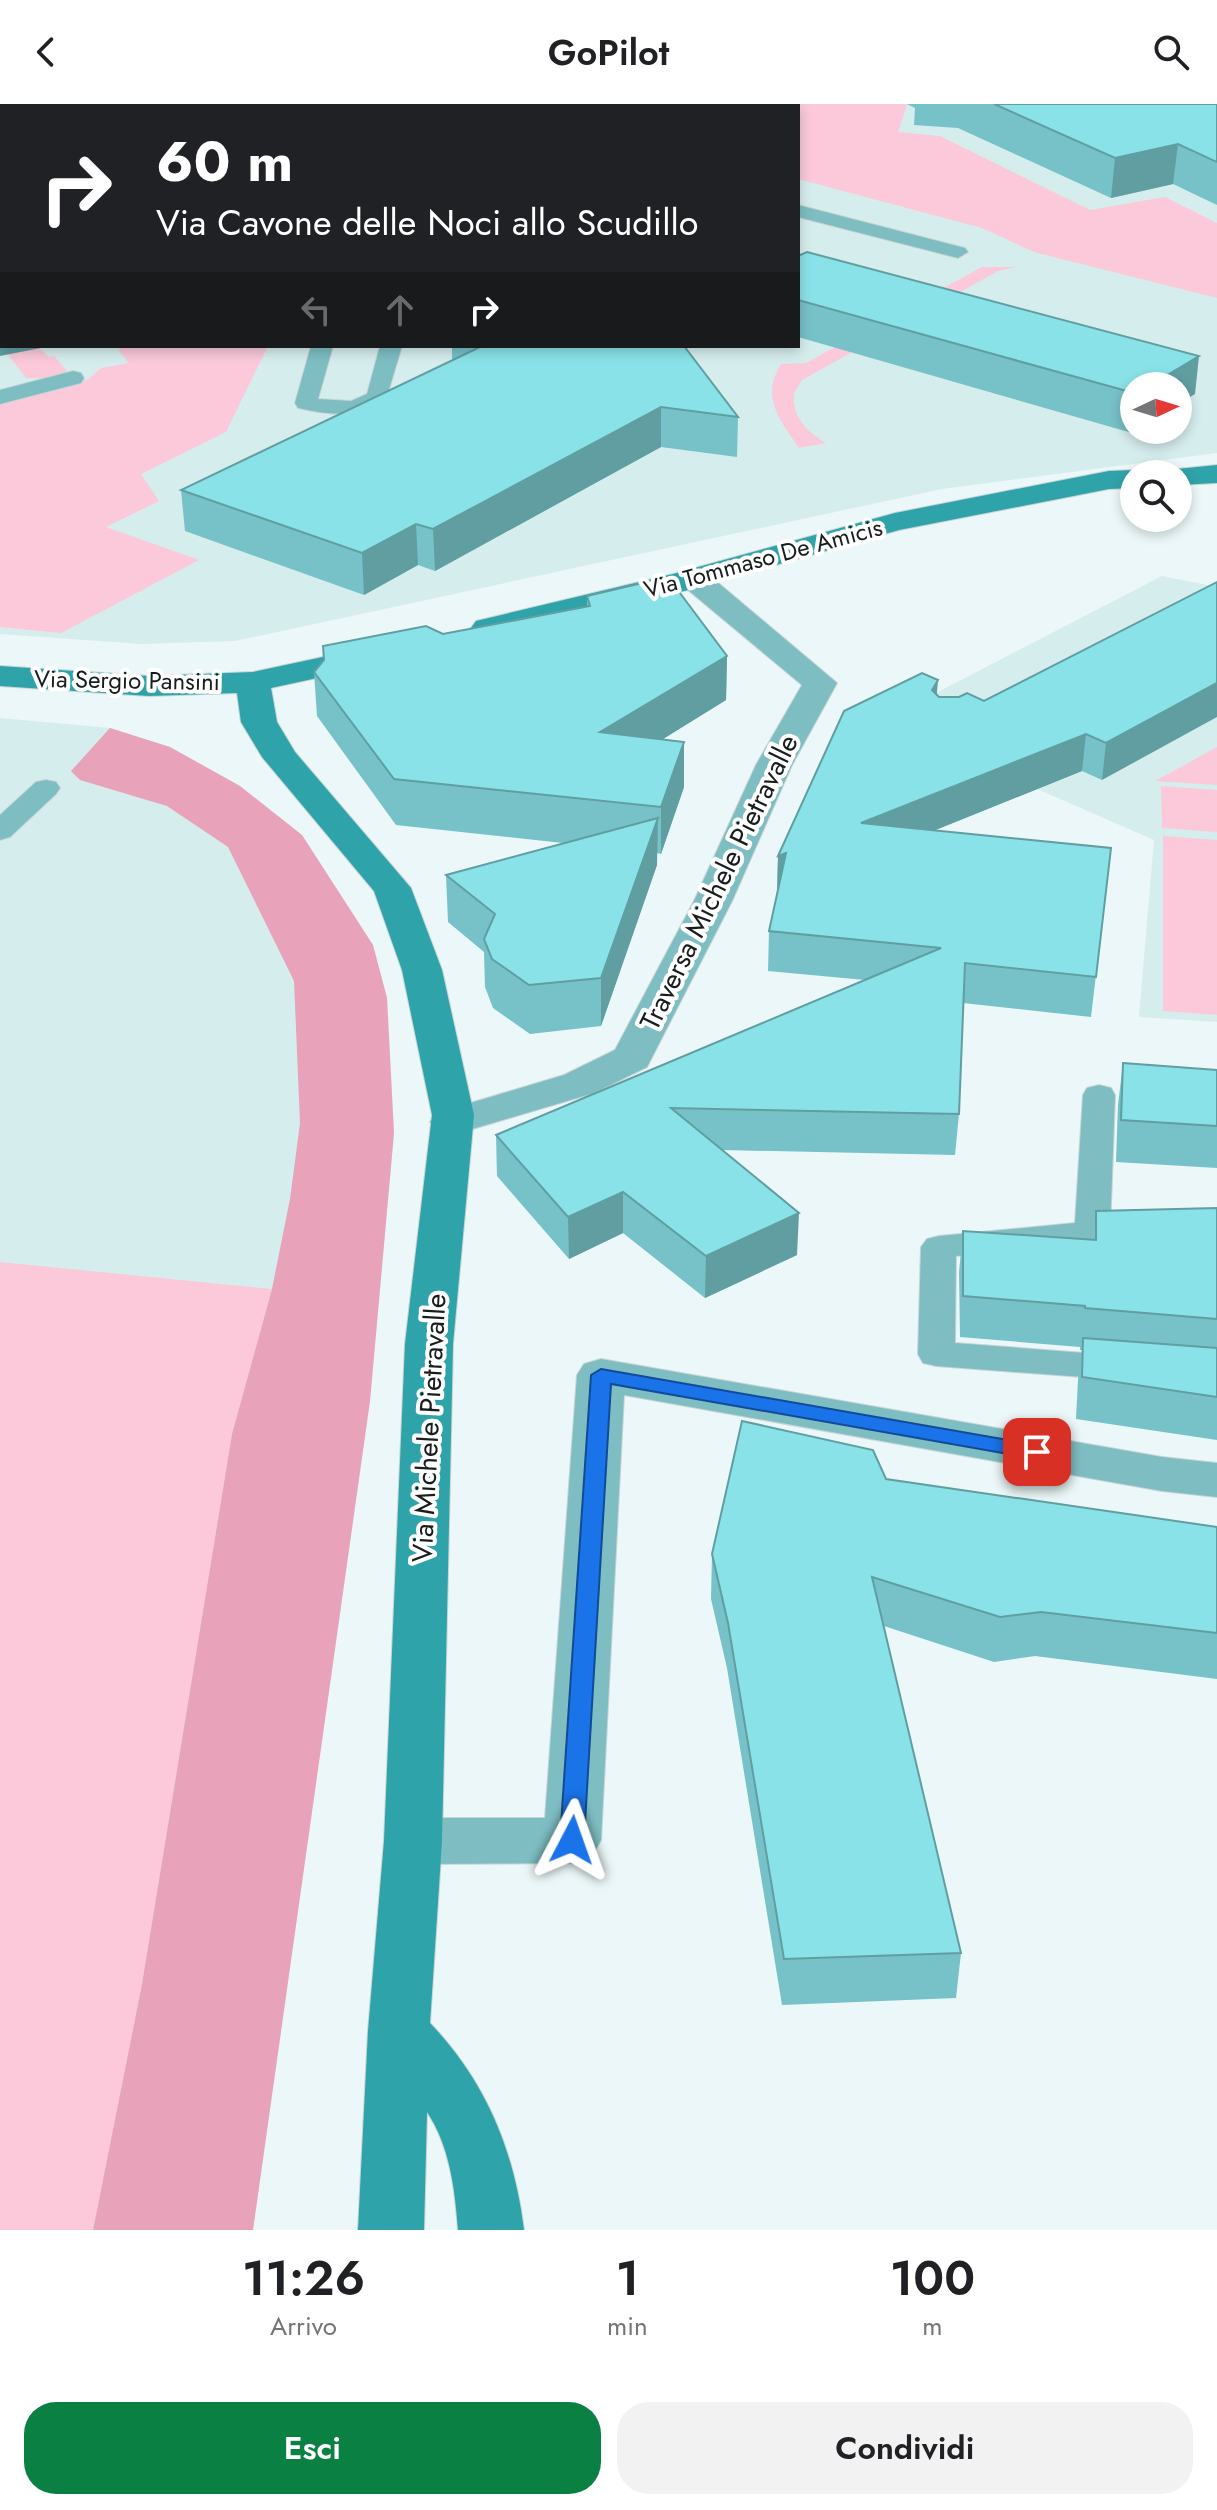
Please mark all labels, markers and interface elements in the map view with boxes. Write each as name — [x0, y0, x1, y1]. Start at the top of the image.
text: GoPilot — [548, 26, 669, 78]
icon: back — [24, 30, 68, 74]
icon: search — [1149, 30, 1193, 74]
text: 60 m — [156, 121, 293, 202]
icon: right — [24, 136, 128, 240]
text: Via Cavone delle Noci allo Scudillo — [156, 196, 698, 248]
icon: left — [294, 288, 338, 332]
icon: ahead — [378, 288, 422, 332]
icon: right — [462, 288, 506, 332]
north arrow — [1120, 372, 1192, 444]
map controls — [1120, 372, 1192, 532]
button: search — [1120, 460, 1192, 532]
street label: Via Tommaso De Amicis — [640, 509, 886, 607]
street label: Via Sergio Pansini — [34, 661, 220, 699]
street label: Traversa Michele Pietravalle — [629, 727, 809, 1037]
street label: Via Michele Pietravalle — [401, 1293, 457, 1563]
pin — [1003, 1418, 1071, 1486]
icon: arrive — [1015, 1430, 1059, 1474]
position arrow — [530, 1798, 614, 1882]
text: 11:26 — [242, 2244, 365, 2313]
text: 1 — [616, 2244, 639, 2313]
text: 100 — [890, 2244, 975, 2313]
text: Arrivo — [270, 2307, 337, 2345]
text: min — [607, 2307, 648, 2345]
text: m — [922, 2307, 943, 2345]
button: Esci — [24, 2402, 601, 2494]
button: Condividi — [617, 2402, 1193, 2494]

